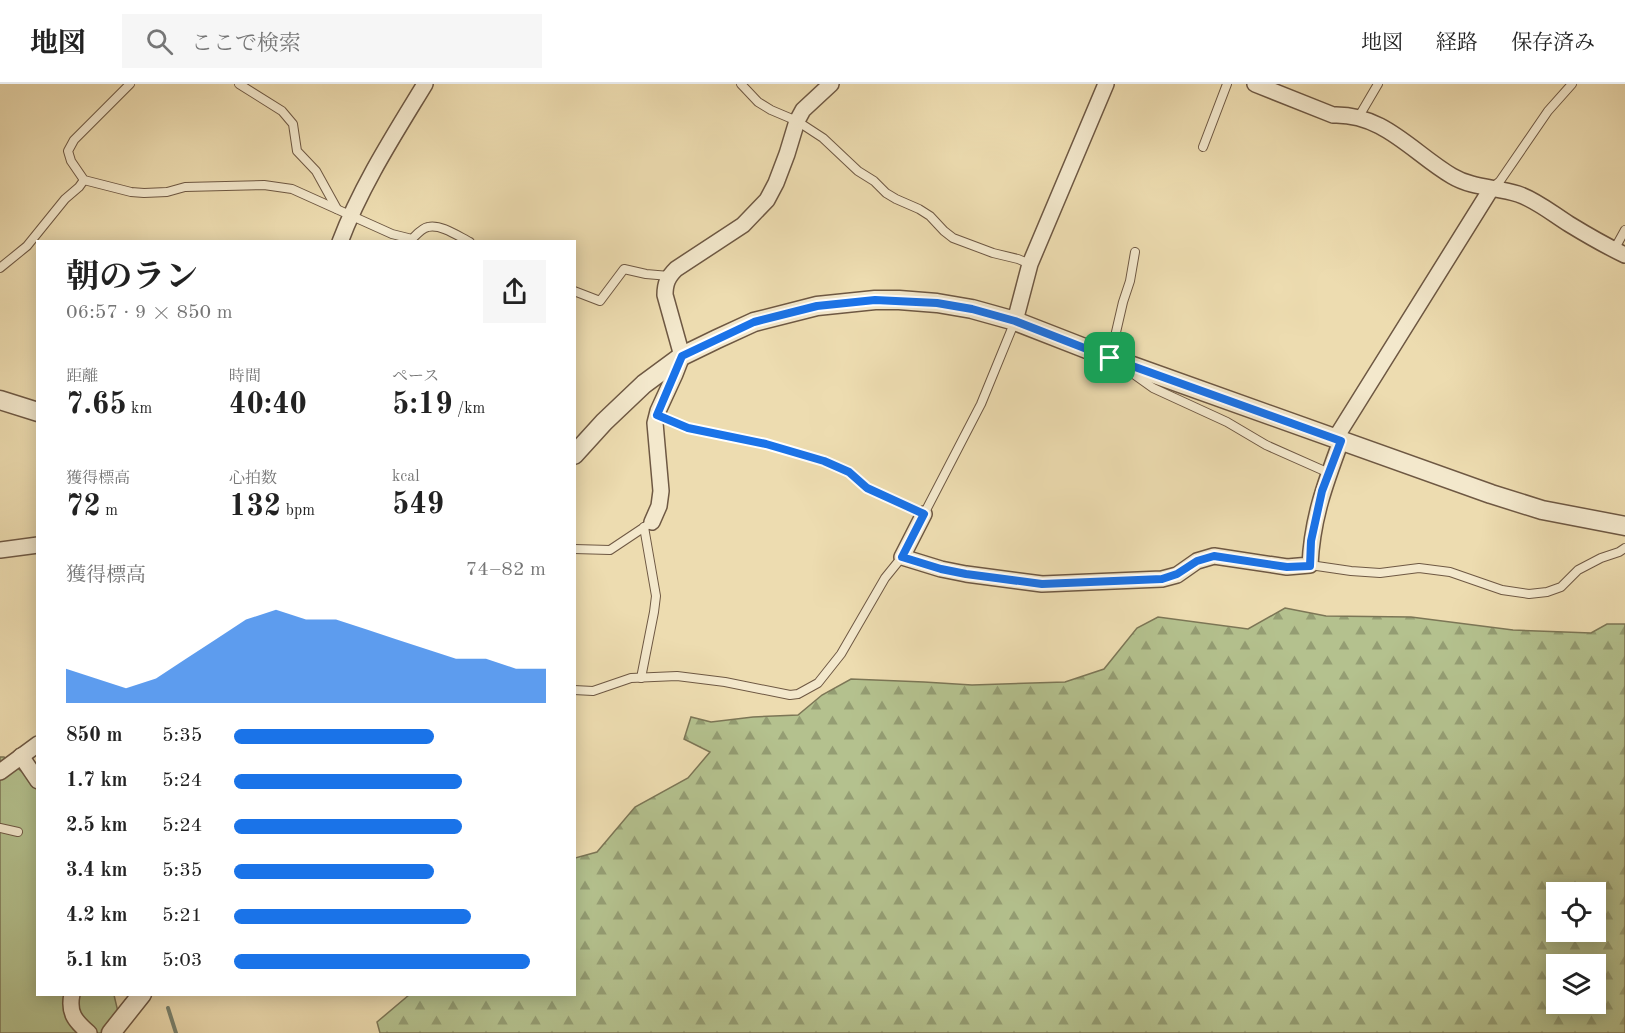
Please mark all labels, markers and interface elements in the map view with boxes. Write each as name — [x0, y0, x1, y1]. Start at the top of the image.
search box — [122, 14, 542, 68]
icon: search — [143, 25, 176, 58]
text: 地図 — [30, 31, 86, 59]
text: ここで検索 — [191, 33, 301, 55]
text: 地図 — [1361, 33, 1403, 54]
text: 経路 — [1436, 33, 1478, 54]
text: 保存済み — [1511, 33, 1595, 54]
button: share — [483, 260, 546, 323]
text: 朝のラン — [66, 262, 198, 295]
text: 06:57 · 9 × 850 m — [66, 303, 233, 323]
pin — [1084, 332, 1135, 383]
icon: arrive — [1093, 341, 1126, 374]
text: 距離 — [66, 369, 98, 385]
text: 時間 — [229, 369, 261, 385]
text: ペース — [392, 369, 439, 385]
text: 7.65 — [66, 390, 127, 420]
text: 40:40 — [229, 390, 307, 420]
text: 5:19 — [392, 390, 453, 420]
text: km — [127, 401, 152, 417]
text: /km — [453, 401, 485, 417]
text: kcal — [392, 469, 420, 485]
text: 獲得標高 — [66, 471, 130, 487]
text: 心拍数 — [229, 471, 277, 487]
text: 549 — [392, 490, 444, 520]
text: 72 — [66, 492, 101, 522]
text: 132 — [229, 492, 281, 522]
text: m — [101, 503, 118, 519]
text: bpm — [281, 503, 315, 519]
text: 74–82 m — [466, 560, 546, 580]
text: 獲得標高 — [66, 566, 146, 586]
text: 850 m — [66, 726, 122, 746]
text: 5:35 — [162, 726, 202, 746]
text: 1.7 km — [66, 771, 128, 791]
text: 5:24 — [162, 771, 202, 791]
text: 2.5 km — [66, 816, 128, 836]
text: 5:24 — [162, 816, 202, 836]
text: 3.4 km — [66, 861, 128, 881]
text: 5:35 — [162, 861, 202, 881]
map controls — [1546, 882, 1606, 1014]
button: locate — [1546, 882, 1606, 942]
text: 4.2 km — [66, 906, 128, 926]
text: 5:21 — [162, 906, 202, 926]
text: 5.1 km — [66, 951, 128, 971]
text: 5:03 — [162, 951, 202, 971]
button: layers — [1546, 954, 1606, 1014]

